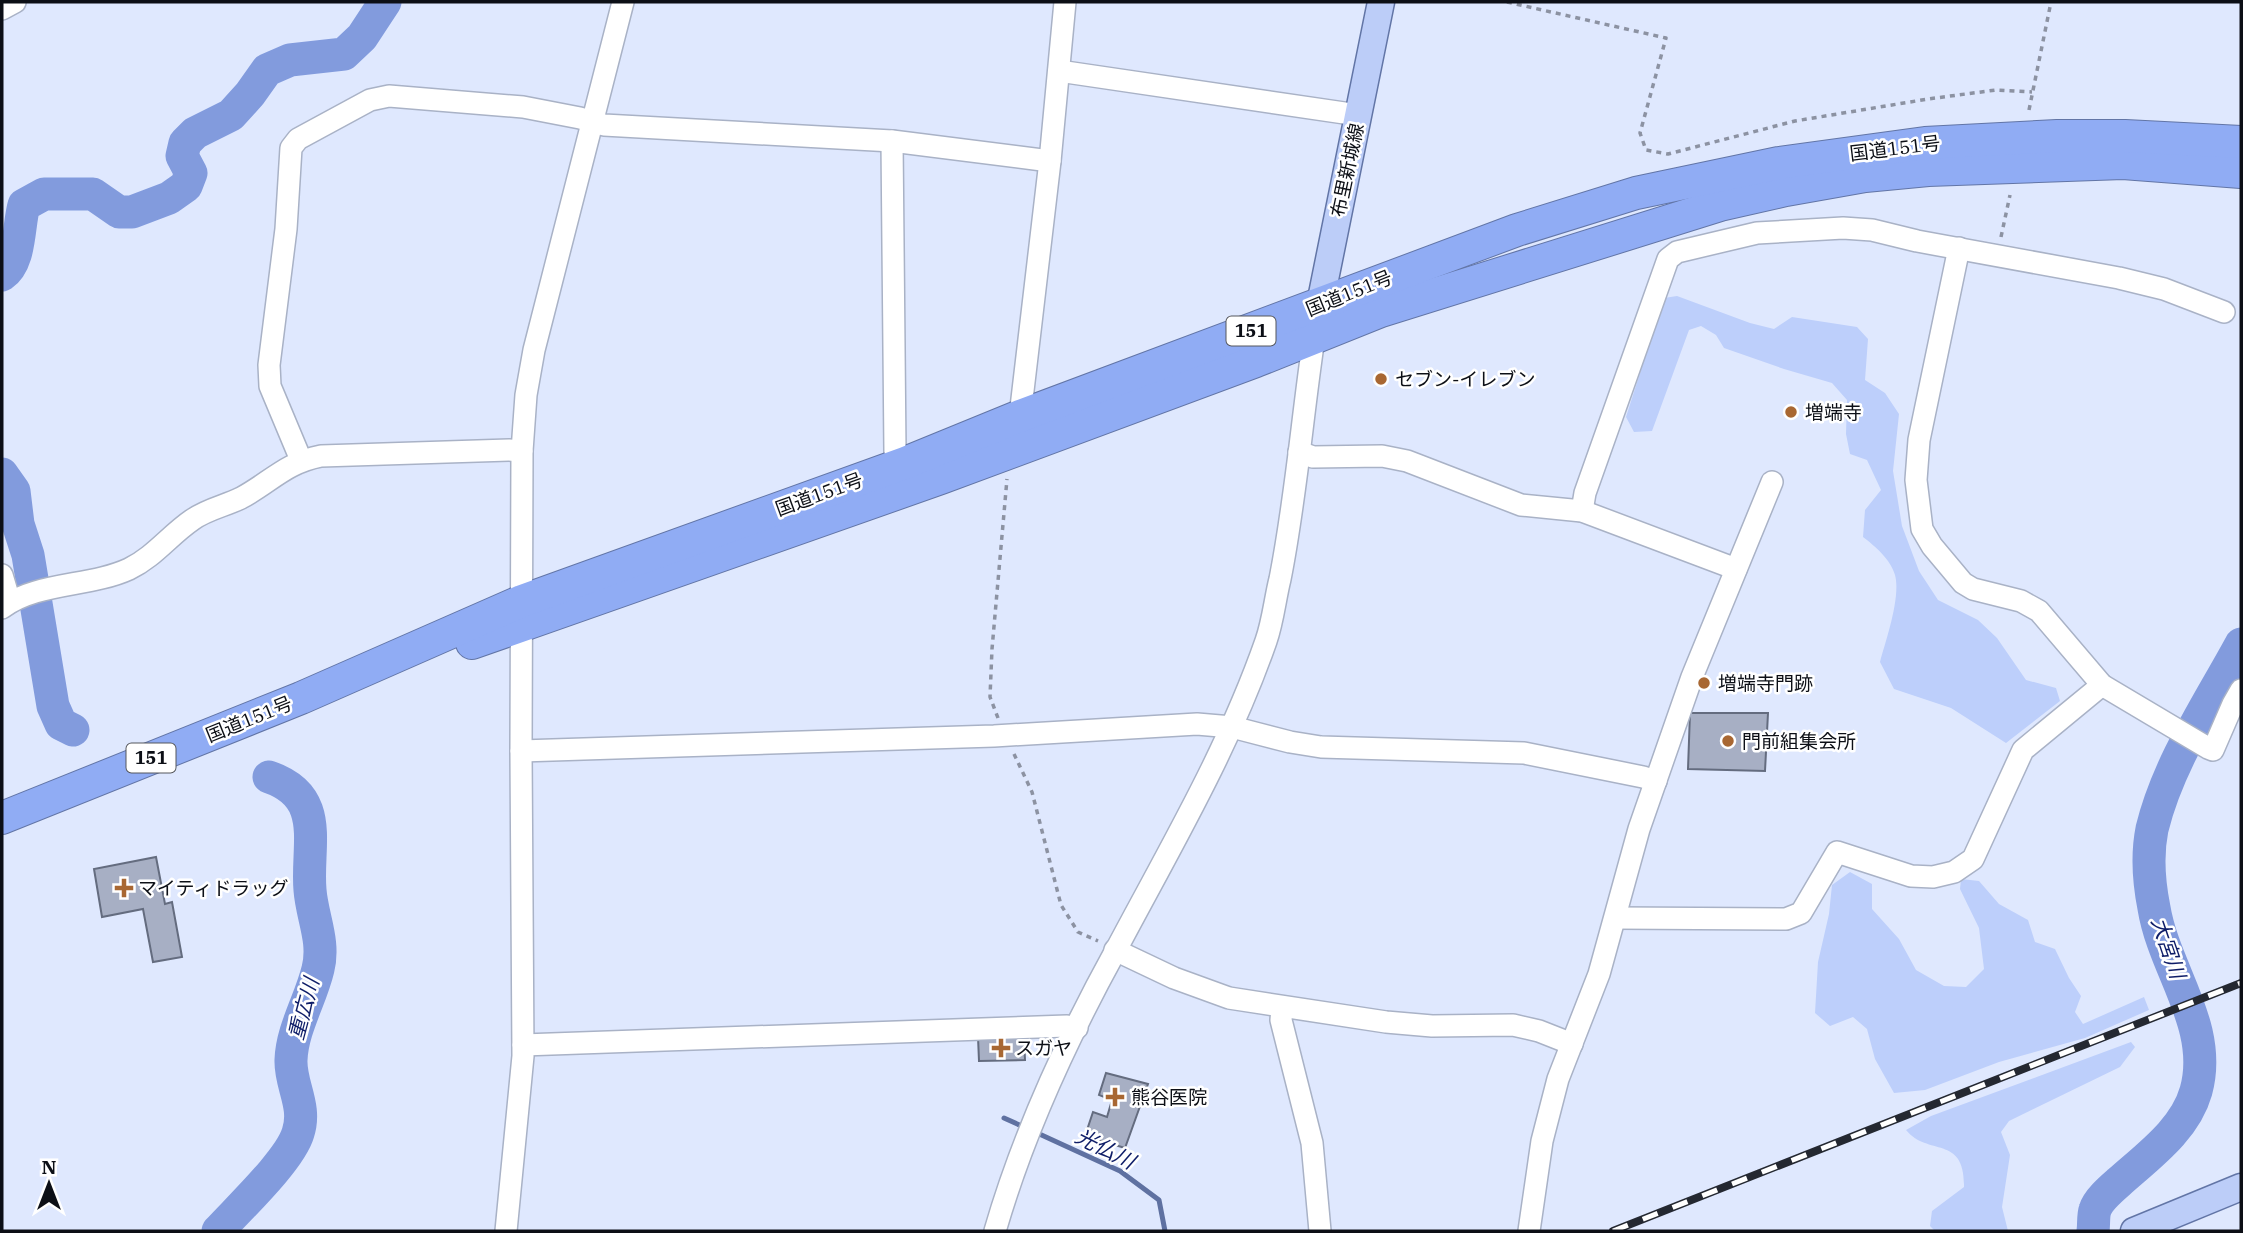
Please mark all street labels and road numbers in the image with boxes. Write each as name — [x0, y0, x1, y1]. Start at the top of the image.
street label: 布里新城線 — [1325, 121, 1369, 219]
street label: 国道151号 — [1848, 131, 1942, 165]
street label: 国道151号 — [1302, 265, 1396, 321]
road number: 151 — [1226, 316, 1276, 346]
street label: 国道151号 — [772, 467, 866, 521]
street label: 国道151号 — [202, 691, 296, 747]
road number: 151 — [127, 744, 176, 772]

